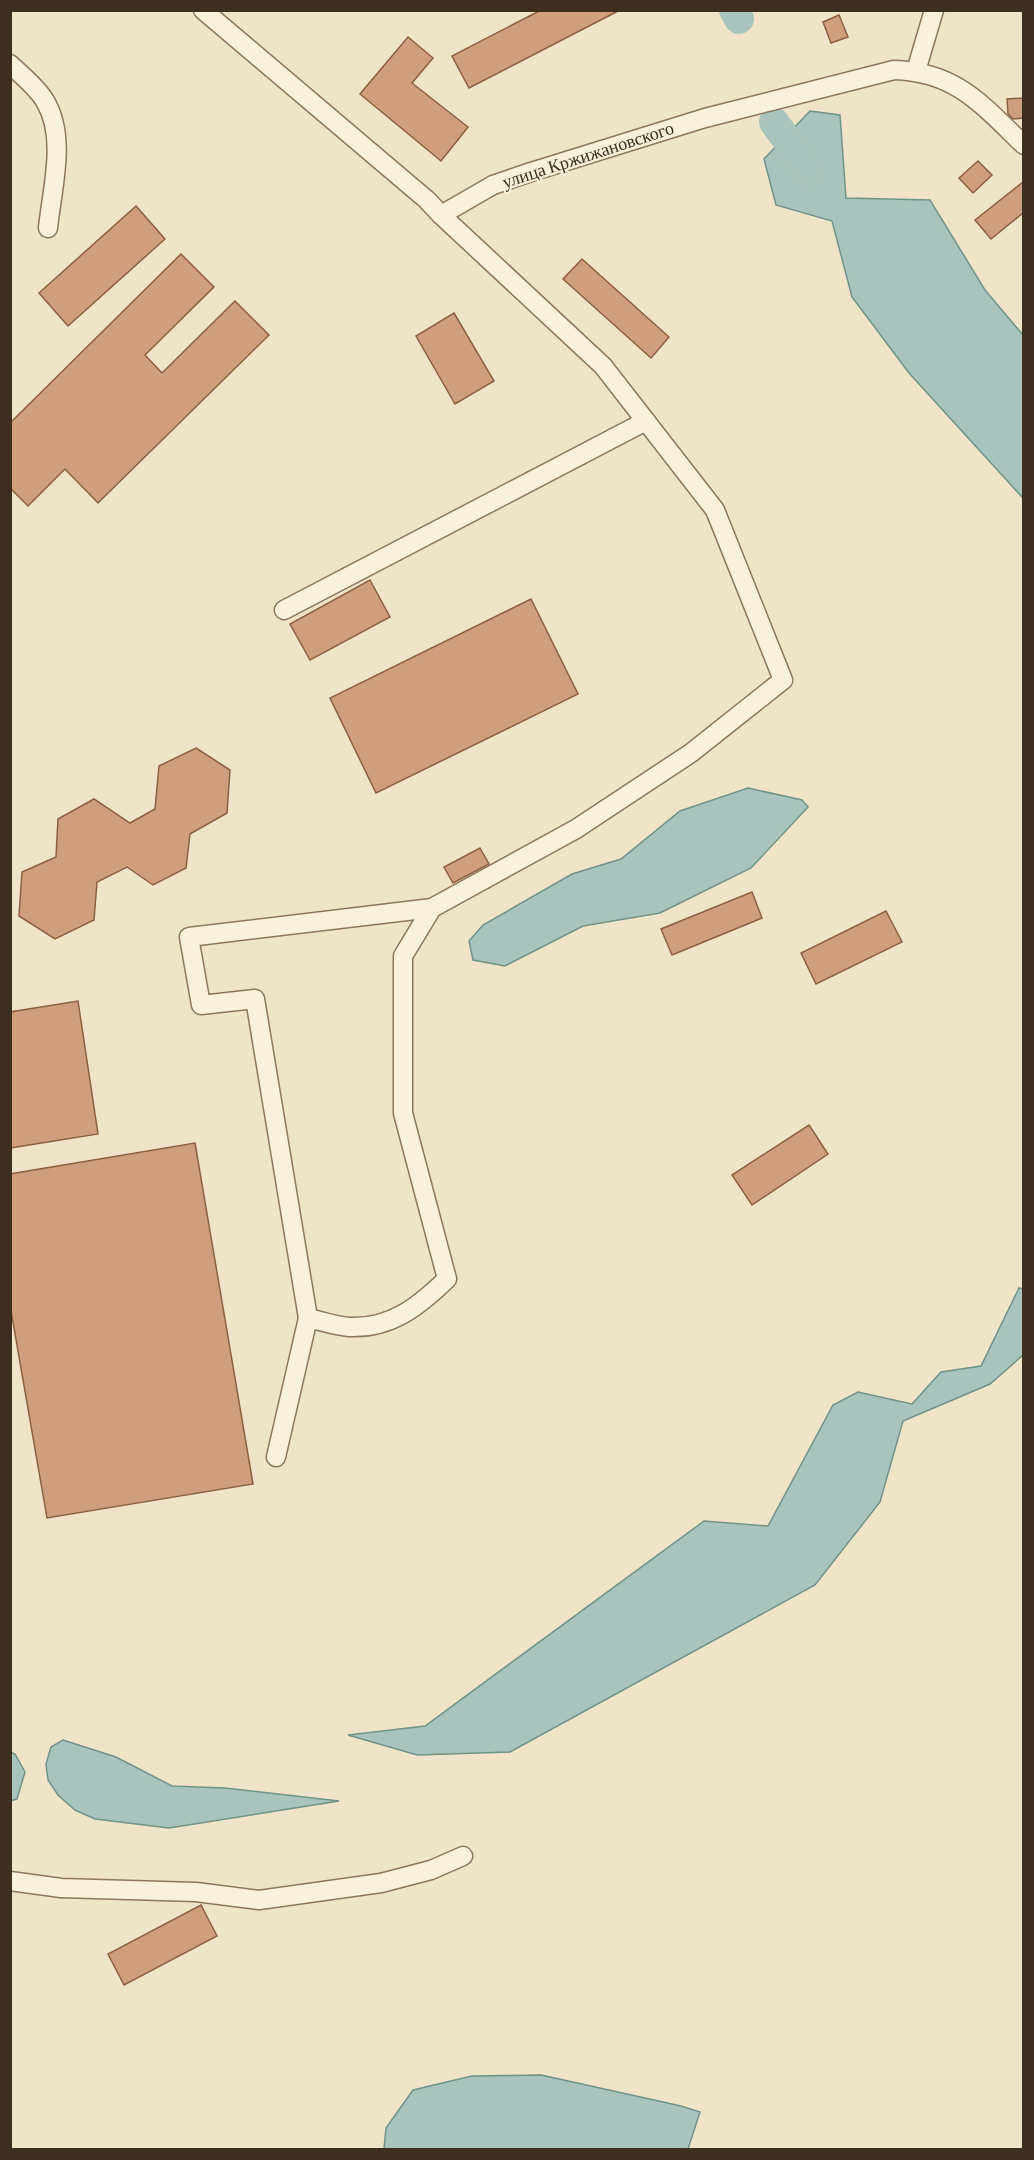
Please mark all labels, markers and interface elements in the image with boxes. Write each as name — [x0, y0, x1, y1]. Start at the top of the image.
street label: улица Кржижановского — [500, 118, 676, 192]

